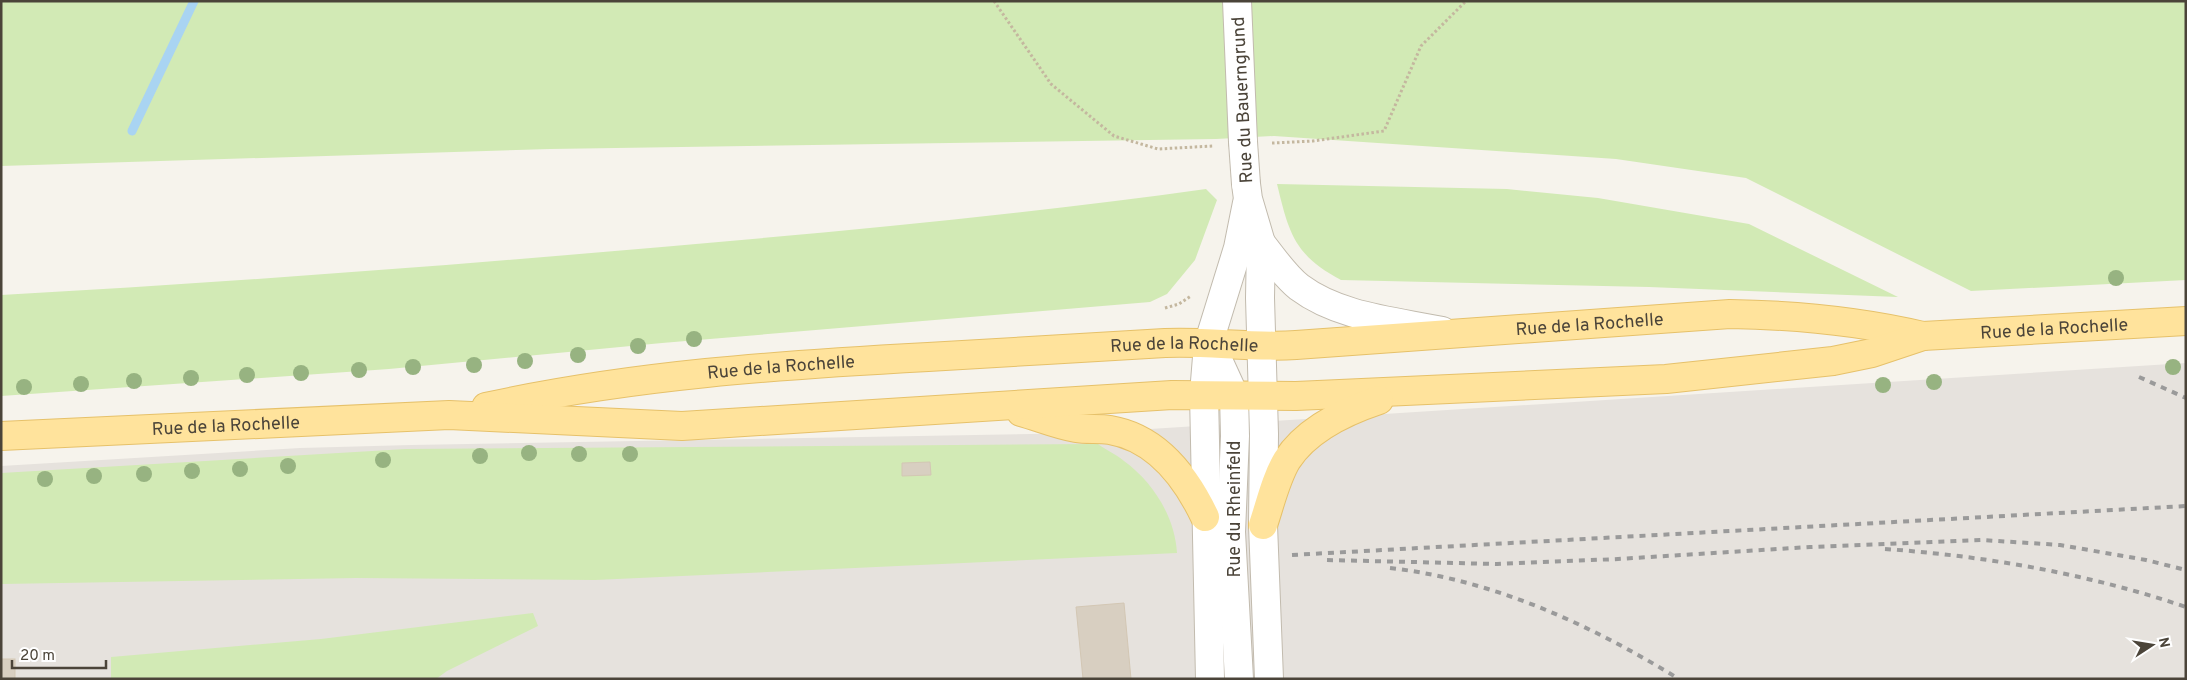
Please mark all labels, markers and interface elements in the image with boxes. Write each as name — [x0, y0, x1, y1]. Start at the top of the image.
street label: Rue du Bauerngrund — [1228, 16, 1259, 184]
street label: Rue de la Rochelle — [1515, 309, 1664, 342]
street label: Rue de la Rochelle — [1980, 314, 2129, 346]
street label: Rue de la Rochelle — [1110, 333, 1259, 359]
street label: Rue de la Rochelle — [706, 351, 856, 386]
street label: Rue de la Rochelle — [151, 412, 300, 442]
street label: Rue du Rheinfeld — [1224, 441, 1247, 577]
north arrow — [2127, 620, 2177, 670]
text: N — [2154, 636, 2173, 649]
scale bar — [12, 638, 106, 670]
text: 20 m — [20, 647, 55, 666]

